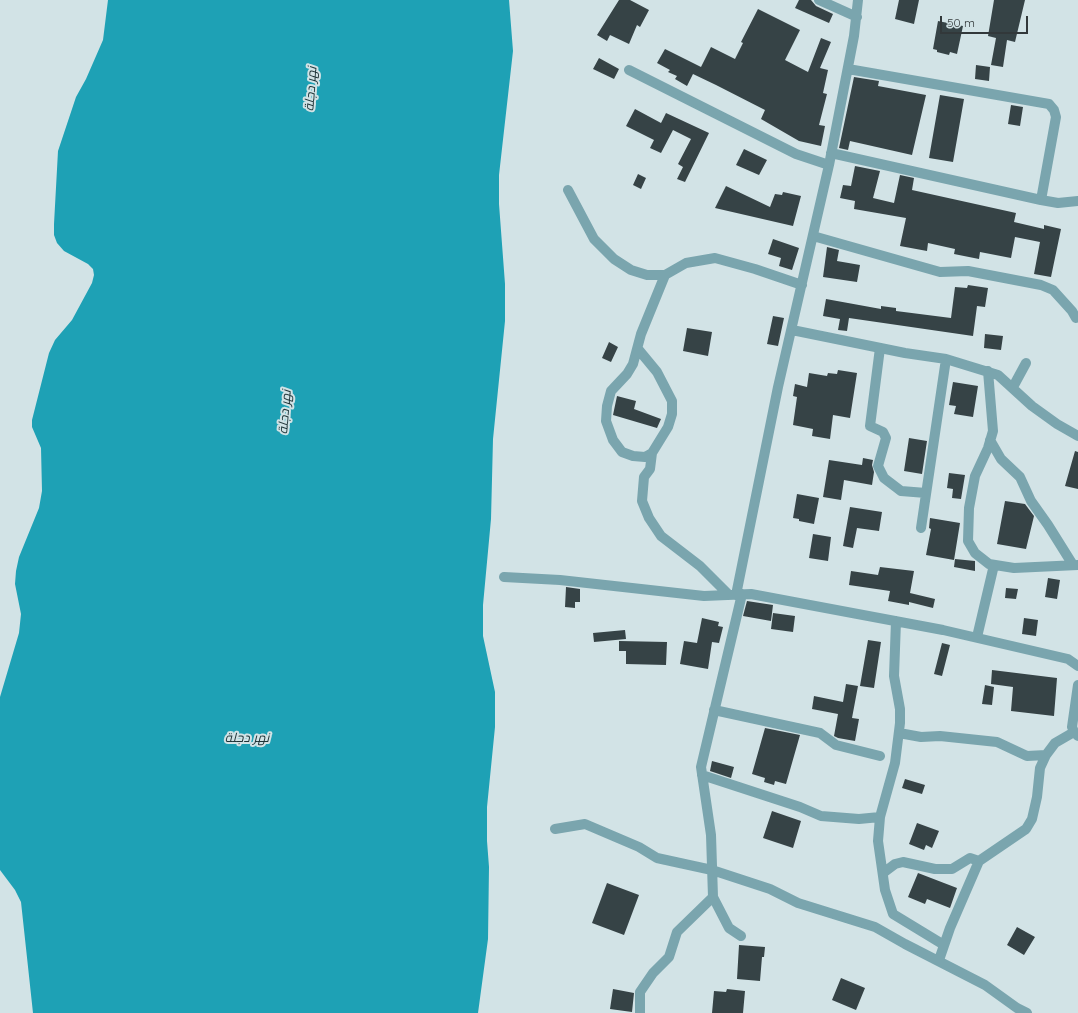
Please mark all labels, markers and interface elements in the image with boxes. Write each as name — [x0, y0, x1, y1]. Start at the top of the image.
scale bar — [942, 8, 1030, 34]
text: 50 m — [947, 15, 975, 30]
water label: نهر دجلة — [302, 66, 320, 112]
water label: نهر دجلة — [275, 389, 295, 435]
water label: نهر دجلة — [225, 730, 269, 746]

